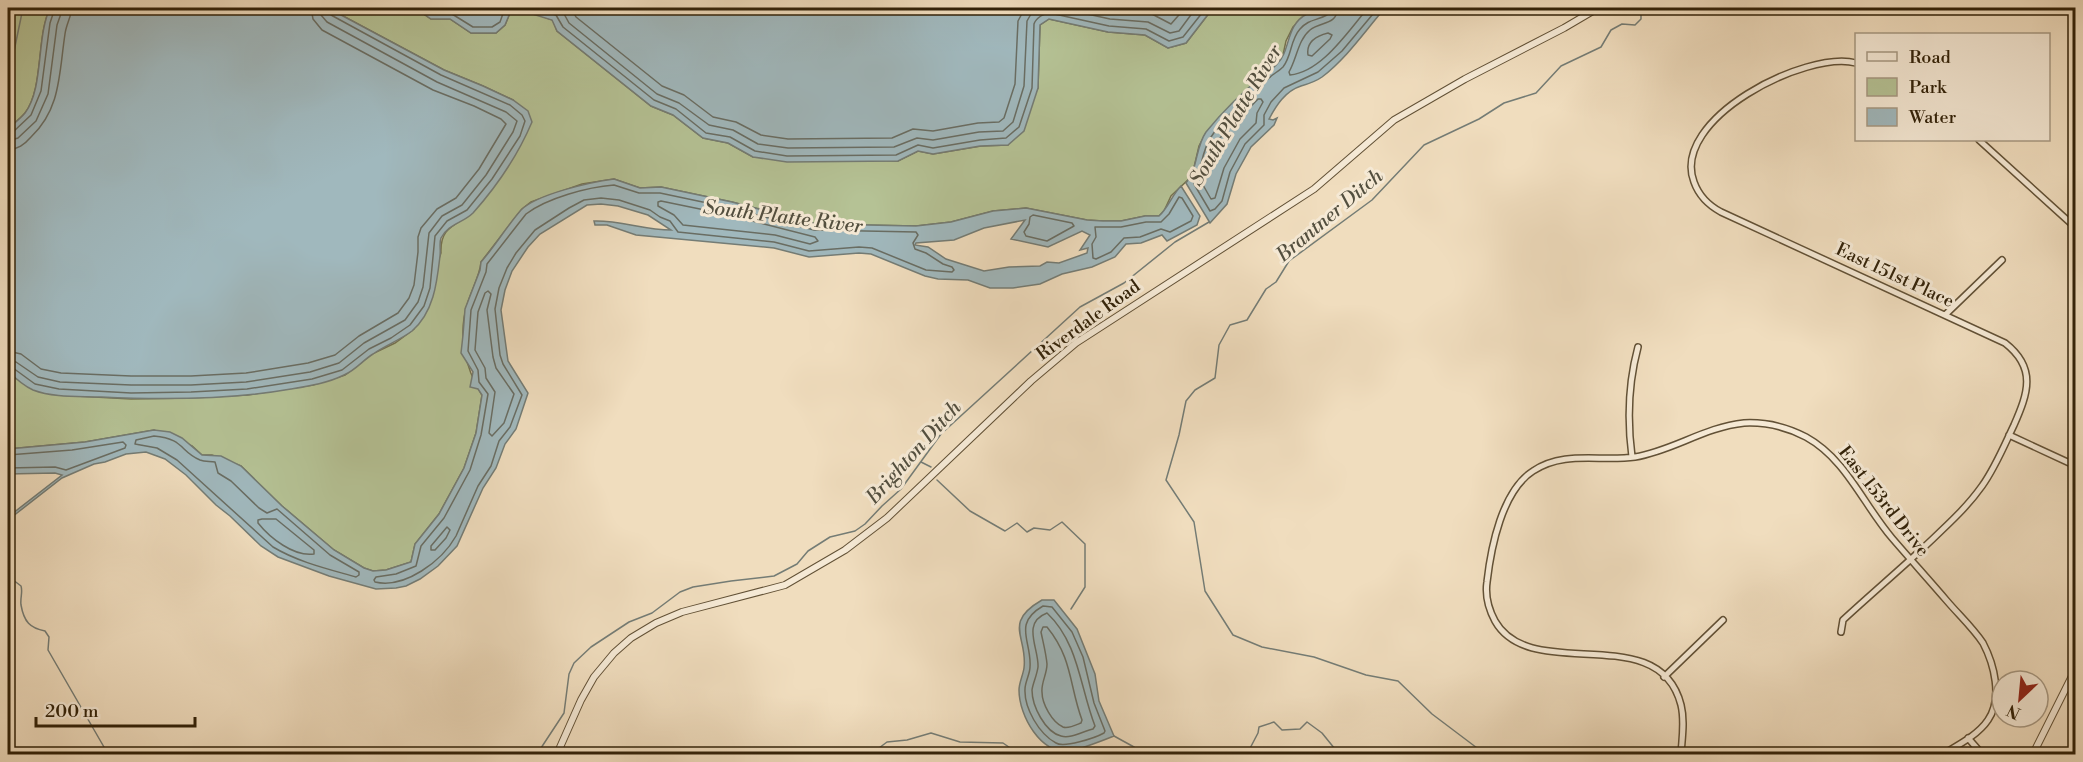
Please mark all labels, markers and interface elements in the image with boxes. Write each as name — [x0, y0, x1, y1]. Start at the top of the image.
legend — [1855, 33, 2050, 141]
water label: South Platte River — [1184, 40, 1289, 191]
text: Road — [1909, 46, 1952, 69]
text: Park — [1909, 76, 1948, 99]
text: Water — [1908, 106, 1957, 129]
water label: Brantner Ditch — [1271, 164, 1389, 269]
water label: South Platte River — [702, 195, 864, 240]
street label: East 151st Place — [1832, 238, 1958, 313]
street label: Riverdale Road — [1032, 275, 1145, 366]
water label: Brighton Ditch — [860, 395, 968, 511]
street label: East 153rd Drive — [1833, 441, 1934, 561]
north arrow — [1990, 669, 2050, 729]
scale bar — [36, 690, 195, 728]
text: 200 m — [45, 700, 99, 723]
text: N — [2003, 700, 2024, 723]

